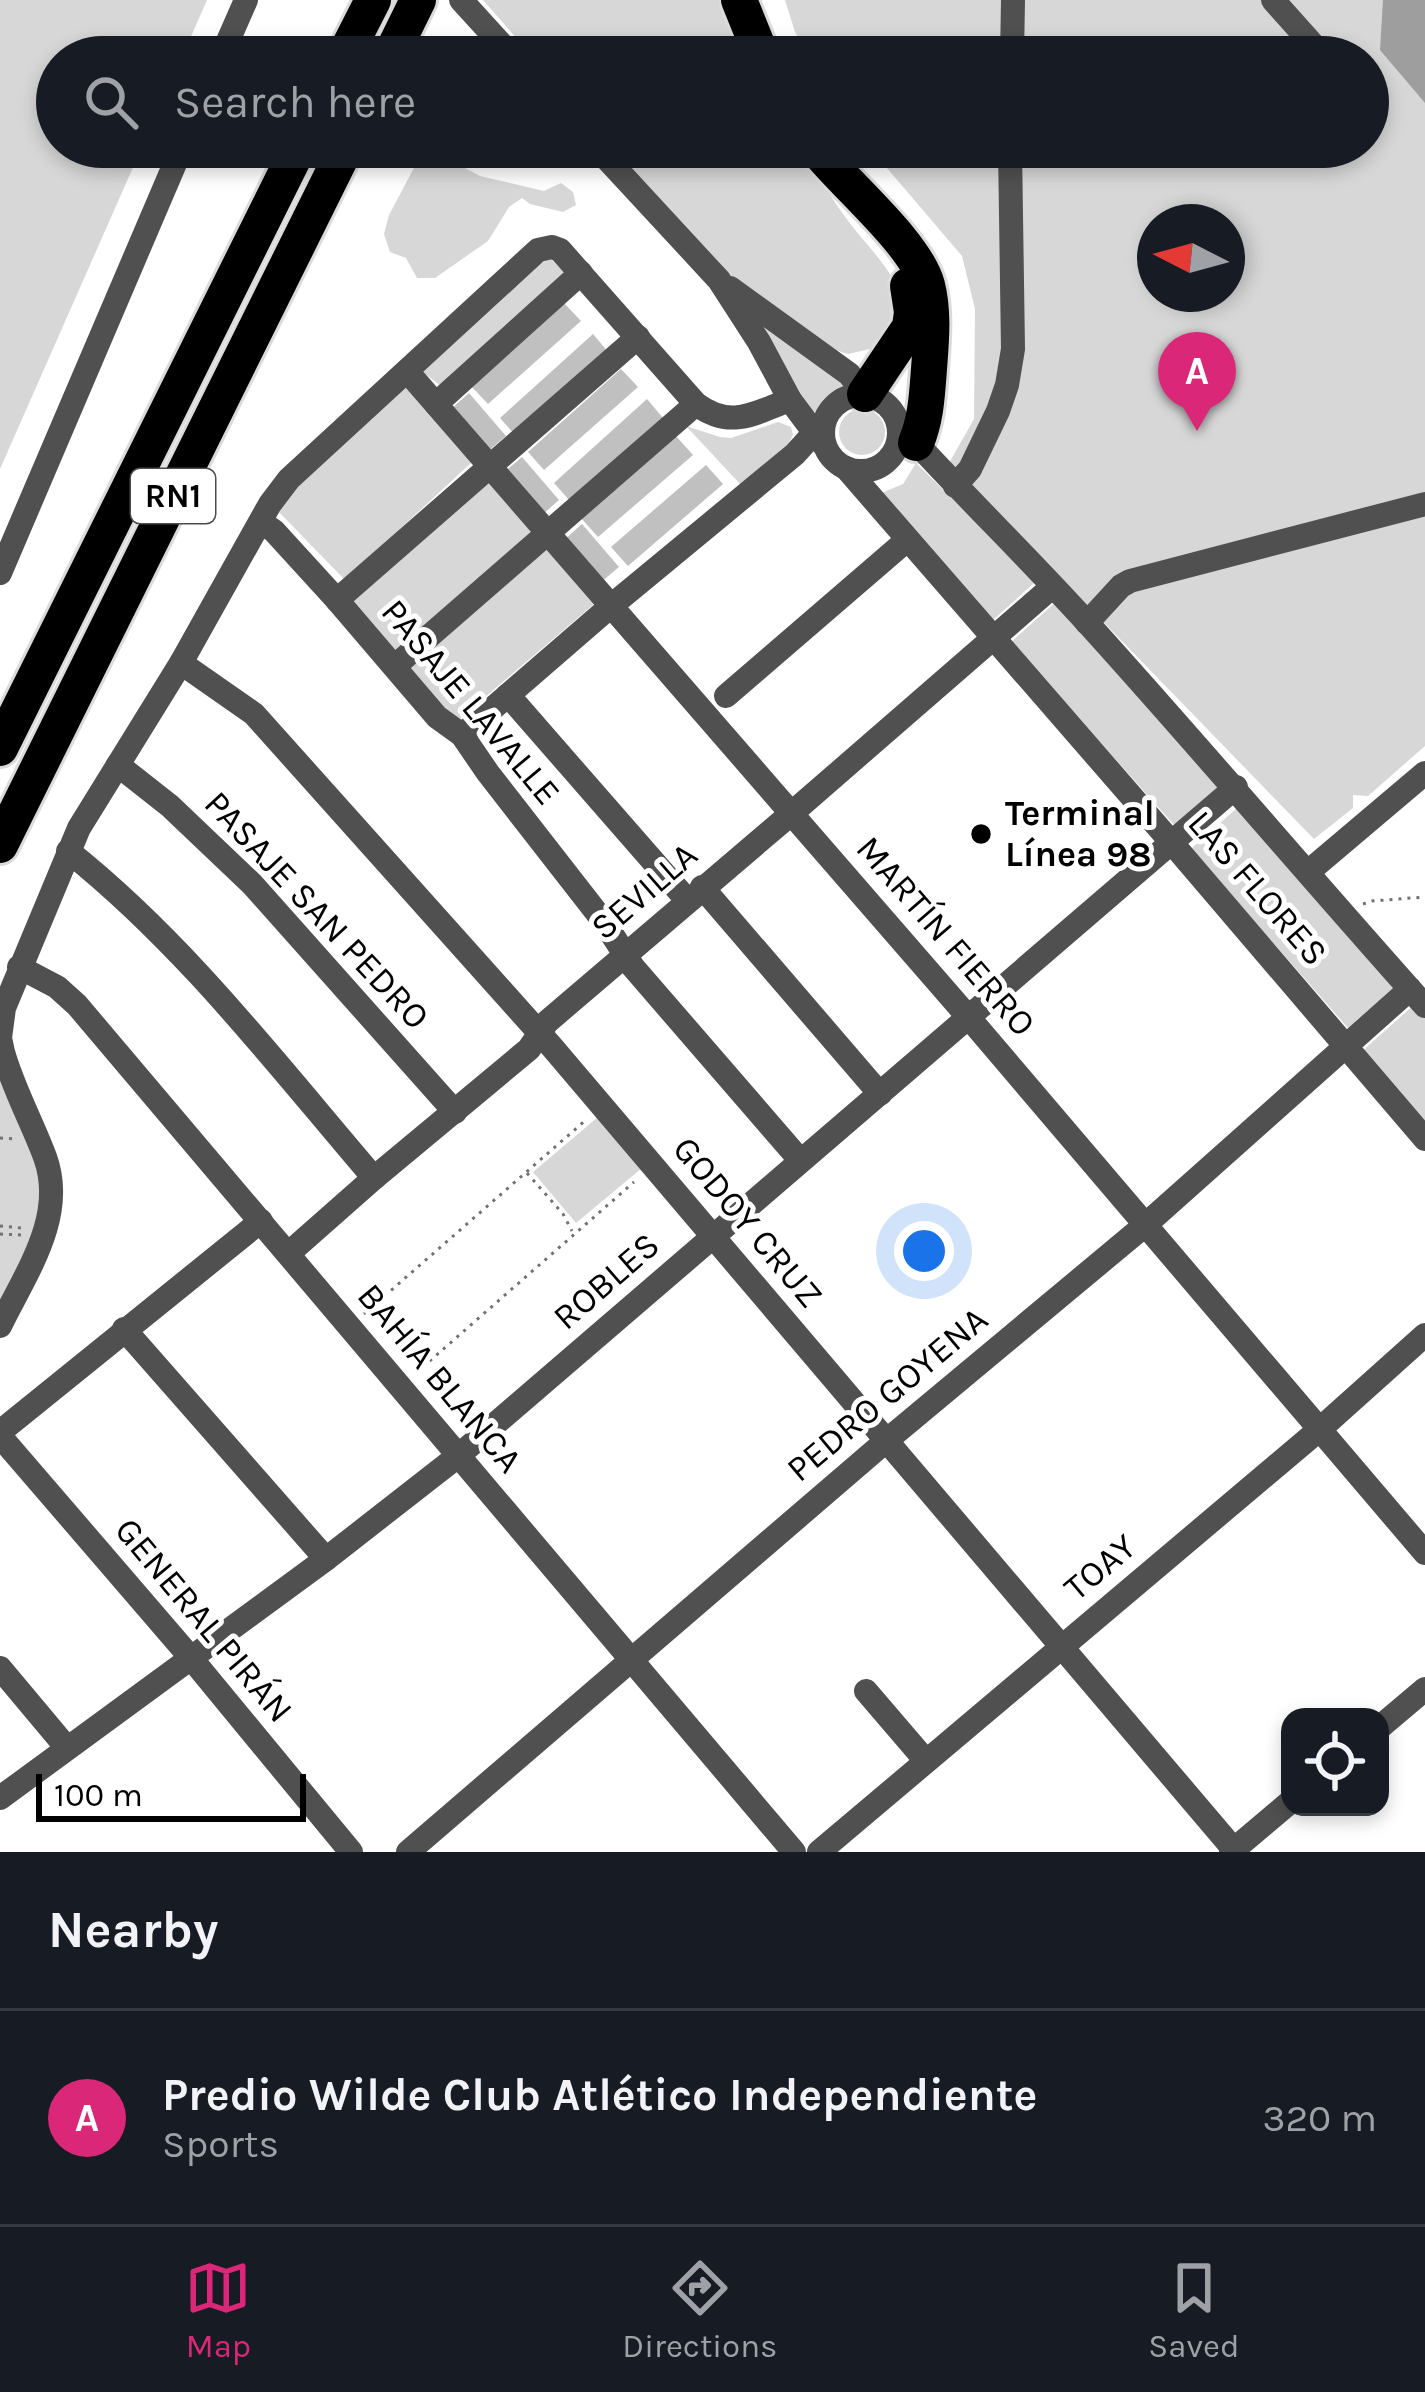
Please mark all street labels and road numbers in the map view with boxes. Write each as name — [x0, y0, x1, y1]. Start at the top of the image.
road number: RN1 — [131, 469, 215, 523]
street label: PASAJE LAVALLE — [373, 591, 569, 813]
street label: PASAJE SAN PEDRO — [196, 782, 438, 1038]
street label: LAS FLORES — [1180, 802, 1336, 974]
street label: MARTÍN FIERRO — [848, 827, 1045, 1044]
street label: SEVILLA — [582, 834, 706, 948]
street label: GODOY CRUZ — [664, 1128, 832, 1316]
street label: ROBLES — [544, 1224, 668, 1338]
street label: BAHÍA BLANCA — [349, 1274, 532, 1481]
street label: PEDRO GOYENA — [778, 1298, 996, 1490]
street label: GENERAL PIRÁN — [106, 1509, 302, 1731]
street label: TOAY — [1056, 1525, 1145, 1609]

